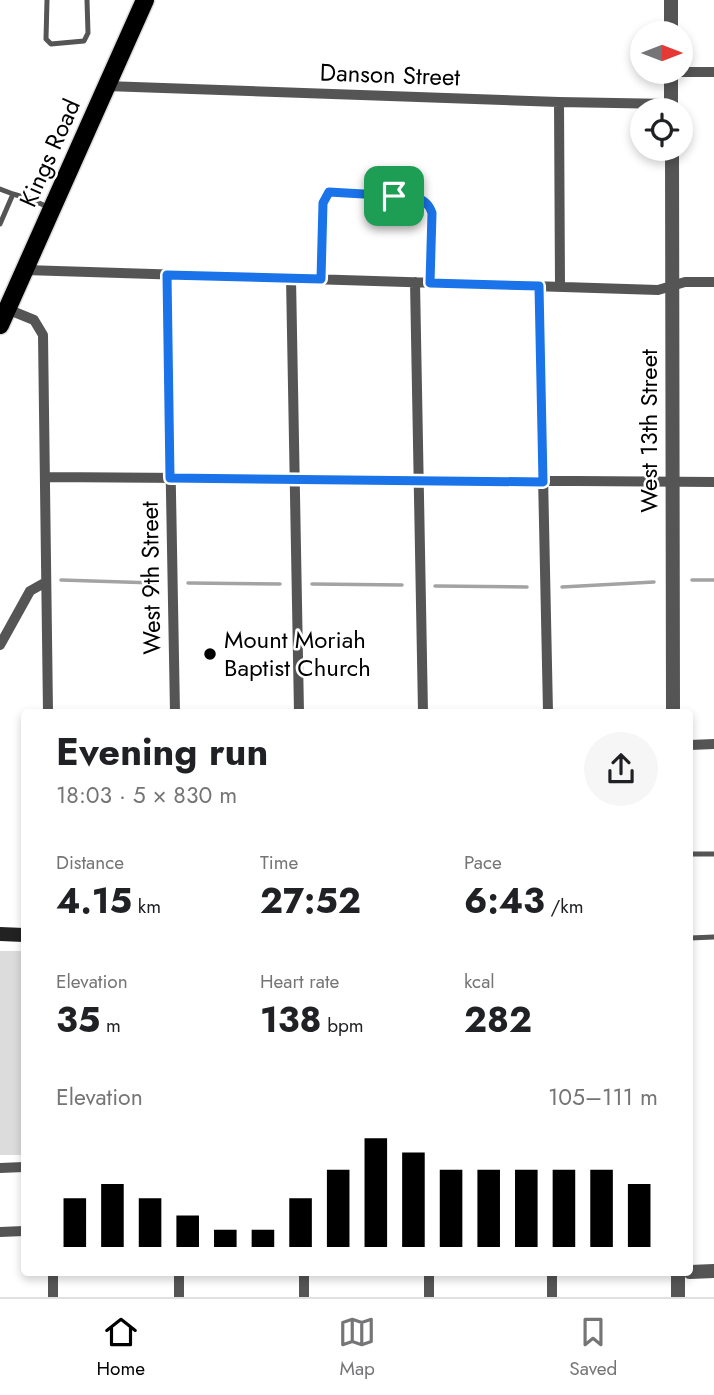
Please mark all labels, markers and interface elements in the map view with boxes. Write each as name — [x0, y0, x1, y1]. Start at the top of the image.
north arrow — [630, 21, 693, 84]
map controls — [630, 21, 693, 161]
street label: Danson Street — [319, 55, 461, 94]
street label: Kings Road — [10, 93, 89, 212]
button: locate — [630, 98, 693, 161]
pin — [364, 166, 424, 226]
icon: arrive — [375, 177, 413, 215]
street label: West 13th Street — [631, 349, 666, 513]
street label: West 9th Street — [132, 501, 169, 655]
place label: Mount Moriah Baptist Church — [224, 622, 371, 685]
marker: Mount Moriah Baptist Church — [202, 646, 218, 662]
text: Evening run — [56, 724, 268, 779]
button: share — [584, 732, 658, 806]
text: 18:03 · 5 × 830 m — [56, 778, 237, 812]
text: Distance — [56, 849, 124, 876]
text: Time — [260, 849, 298, 876]
text: Pace — [464, 849, 502, 876]
text: 4.15 — [56, 876, 132, 926]
text: 27:52 — [260, 876, 361, 926]
text: 6:43 — [464, 876, 545, 926]
text: km — [132, 893, 161, 920]
text: /km — [545, 893, 584, 920]
text: Elevation — [56, 968, 128, 995]
text: Heart rate — [260, 968, 339, 995]
text: kcal — [464, 968, 495, 995]
text: 35 — [56, 995, 100, 1045]
text: 138 — [260, 995, 322, 1045]
text: 282 — [464, 995, 532, 1045]
text: m — [100, 1012, 121, 1039]
text: bpm — [322, 1012, 364, 1039]
text: Elevation — [56, 1080, 143, 1114]
text: 105–111 m — [548, 1080, 658, 1114]
tab: Home — [97, 1313, 145, 1382]
tab: Map — [338, 1313, 376, 1382]
tab: Saved — [569, 1313, 617, 1382]

